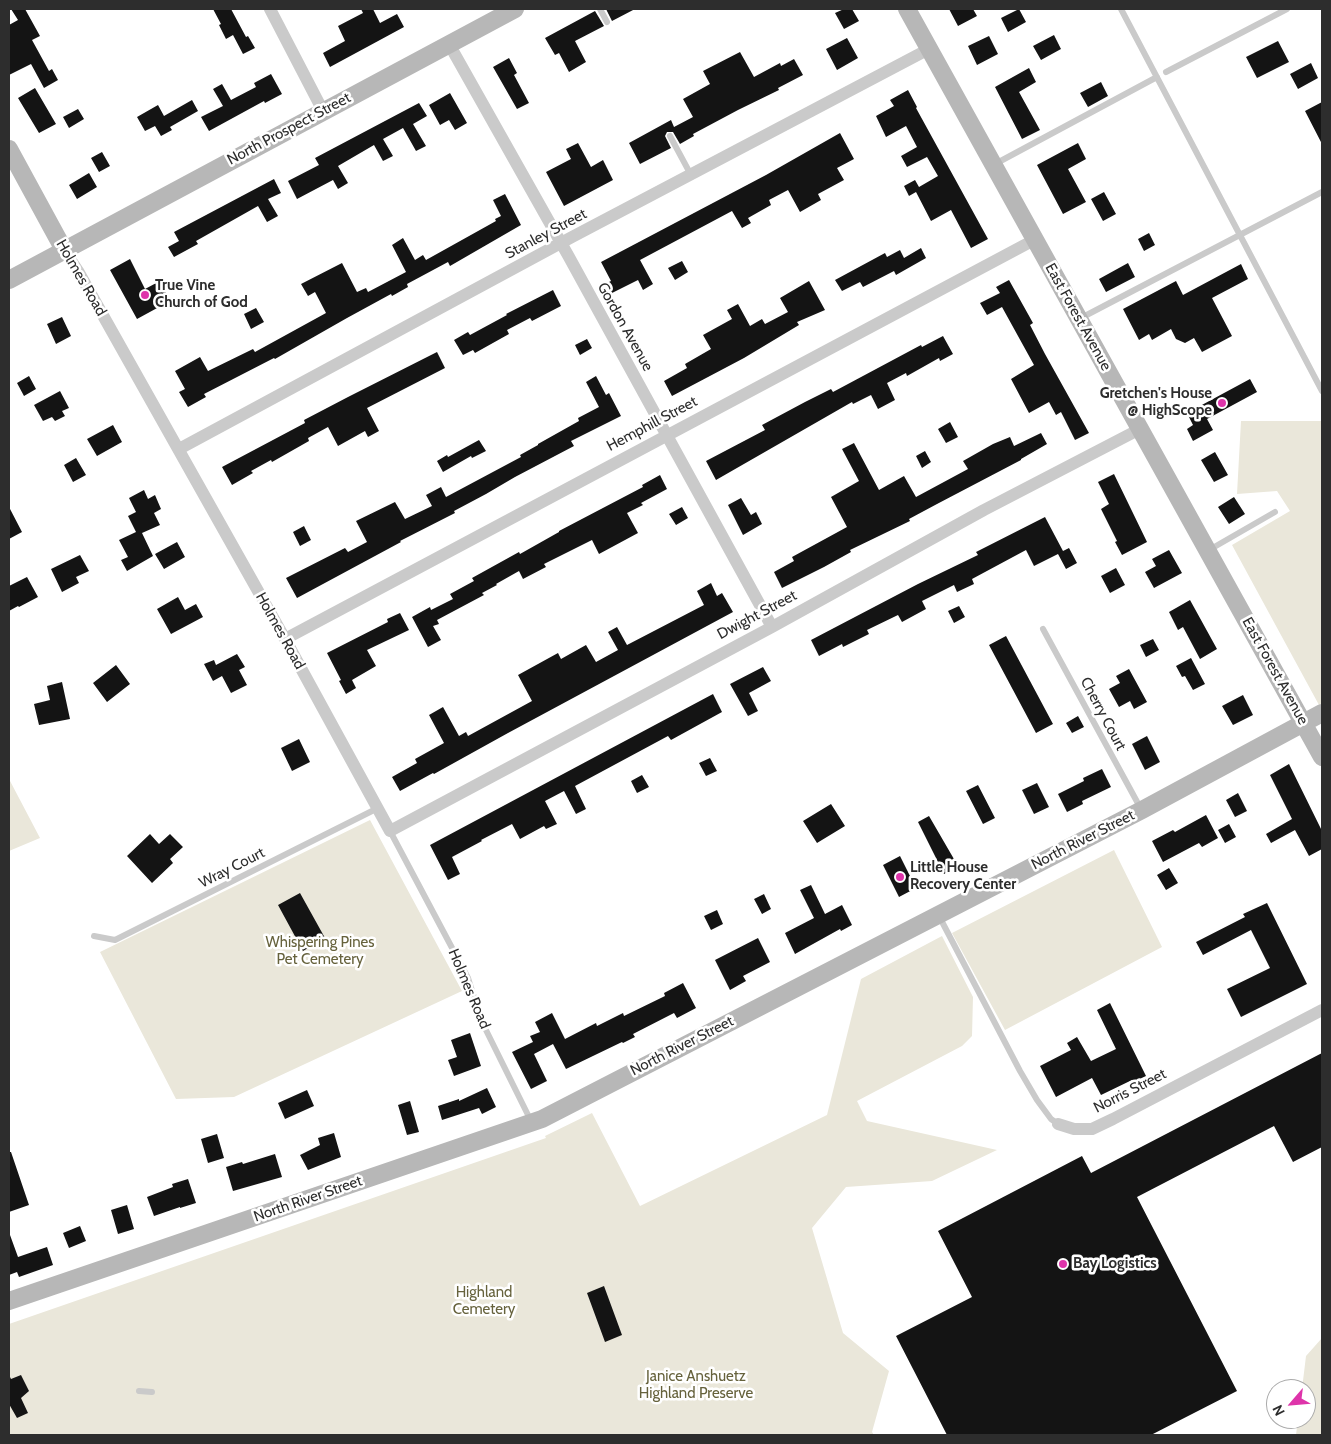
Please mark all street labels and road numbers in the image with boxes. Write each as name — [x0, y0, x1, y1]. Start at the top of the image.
street label: North Prospect Street — [224, 89, 354, 169]
street label: Stanley Street — [502, 205, 590, 263]
street label: Holmes Road — [52, 237, 110, 319]
street label: East Forest Avenue — [1041, 260, 1115, 374]
street label: Gordon Avenue — [593, 279, 657, 375]
street label: Hemphill Street — [604, 393, 700, 455]
street label: Dwight Street — [714, 587, 800, 643]
street label: Holmes Road — [251, 589, 309, 673]
street label: East Forest Avenue — [1238, 614, 1312, 728]
street label: Cherry Court — [1076, 674, 1130, 754]
street label: North River Street — [1028, 806, 1138, 874]
street label: Wray Court — [196, 844, 268, 892]
street label: Holmes Road — [444, 946, 494, 1032]
street label: North River Street — [627, 1012, 737, 1080]
street label: Norris Street — [1091, 1065, 1169, 1117]
street label: North River Street — [251, 1172, 365, 1226]

